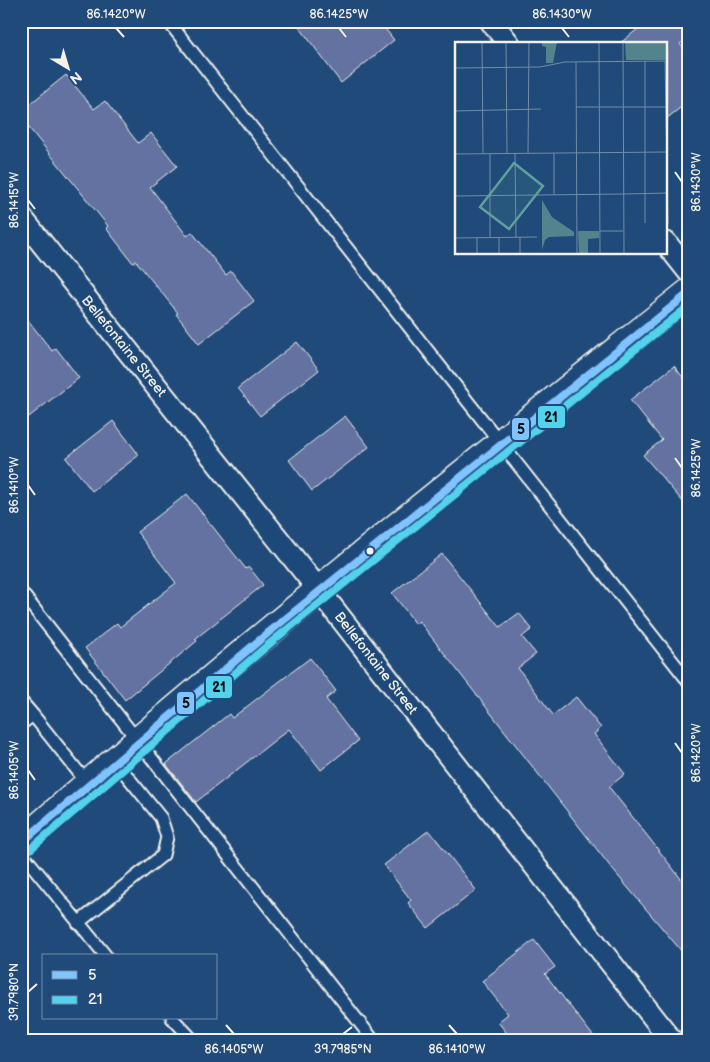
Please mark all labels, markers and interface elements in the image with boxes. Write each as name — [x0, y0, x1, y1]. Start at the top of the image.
text: 86.1420°W — [86, 7, 146, 22]
text: 86.1425°W — [310, 7, 369, 22]
text: 86.1430°W — [532, 7, 592, 22]
north arrow — [42, 42, 92, 92]
inset map — [455, 42, 668, 255]
text: N — [66, 68, 85, 88]
text: 86.1430°W — [689, 152, 704, 212]
text: 86.1415°W — [7, 172, 22, 228]
street label: Bellefontaine Street — [78, 292, 170, 401]
line badge: 21 — [537, 405, 566, 429]
text: 21 — [544, 409, 558, 426]
line badge: 5 — [511, 417, 530, 441]
text: 5 — [517, 421, 525, 438]
text: 86.1425°W — [689, 438, 704, 497]
text: 86.1410°W — [7, 457, 22, 513]
unlabelled marker — [365, 546, 375, 556]
street label: Bellefontaine Street — [331, 608, 422, 718]
line badge: 21 — [205, 675, 233, 699]
text: 21 — [212, 679, 226, 696]
line badge: 5 — [176, 691, 195, 715]
text: 5 — [182, 695, 190, 712]
text: 86.1420°W — [689, 723, 704, 783]
text: 86.1405°W — [7, 740, 22, 799]
legend — [42, 954, 218, 1020]
text: 39.7980°N — [7, 963, 22, 1021]
text: 5 — [88, 966, 97, 985]
text: 21 — [88, 990, 102, 1009]
text: 86.1405°W — [205, 1042, 264, 1057]
text: 39.7985°N — [314, 1042, 372, 1057]
text: 86.1410°W — [429, 1042, 485, 1057]

